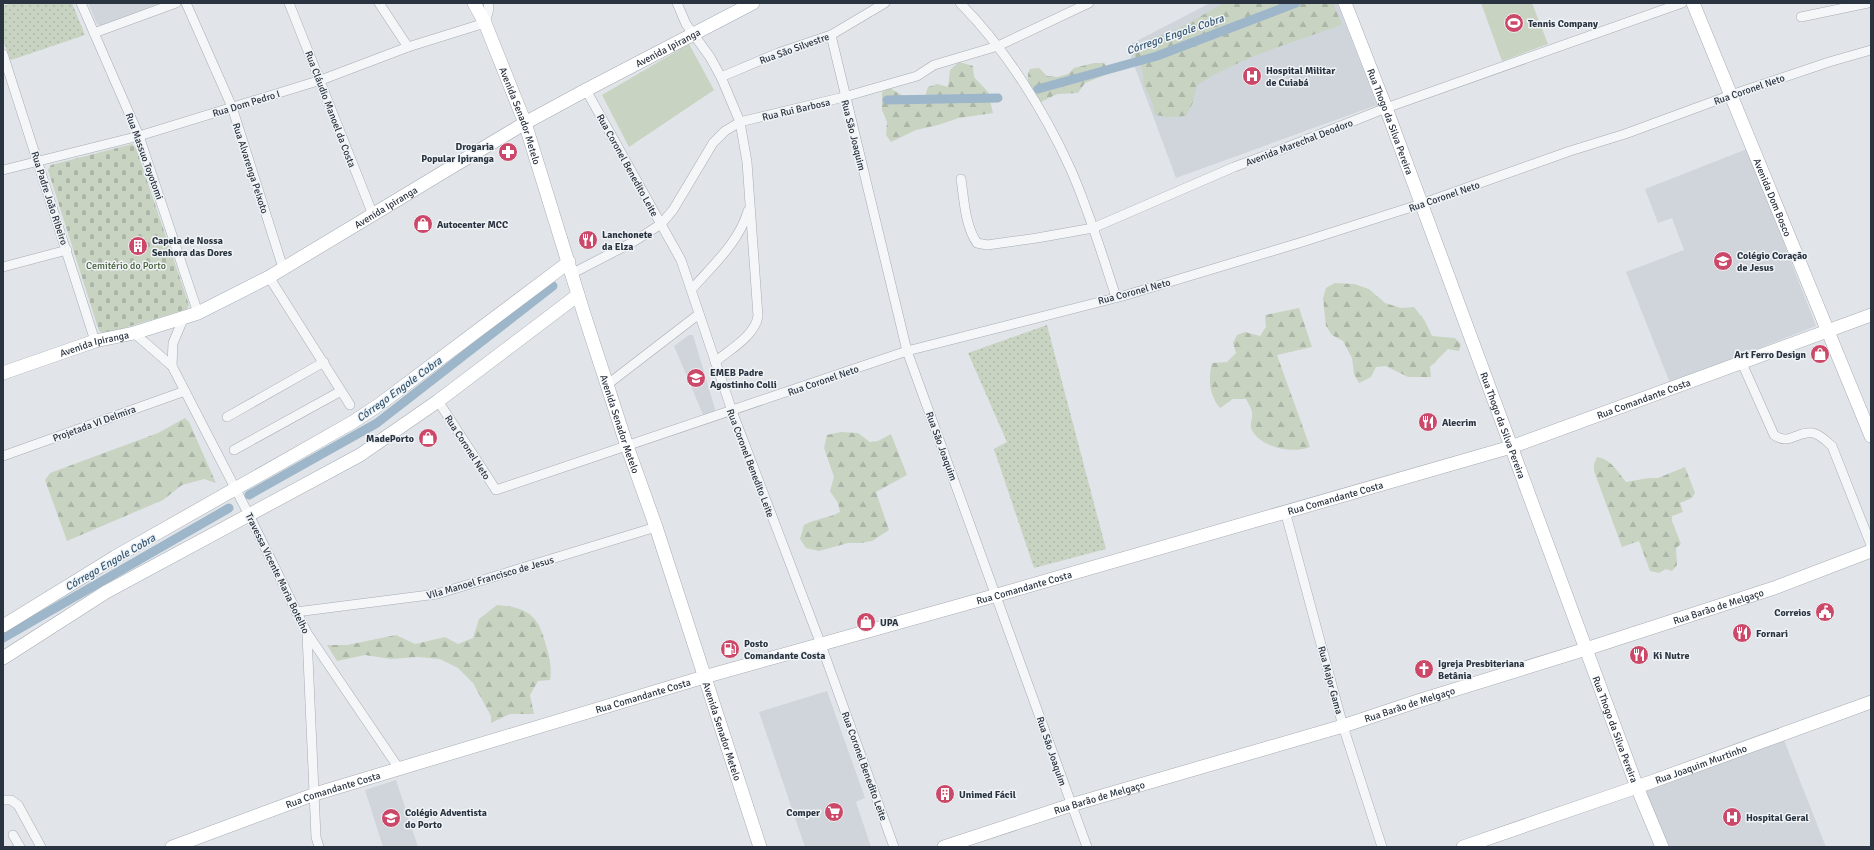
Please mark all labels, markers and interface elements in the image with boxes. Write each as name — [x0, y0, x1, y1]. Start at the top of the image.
water label: Córrego Engole Cobra — [1125, 12, 1226, 57]
sports icon: Tennis Company — [1503, 12, 1525, 34]
place label: Tennis Company — [1528, 18, 1598, 30]
street label: Avenida Ipiranga — [634, 26, 703, 70]
street label: Rua São Silvestre — [758, 31, 831, 67]
street label: Rua Cláudio Manoel da Costa — [302, 49, 358, 169]
street label: Avenida Senador Metelo — [496, 65, 542, 166]
hospital icon: Hospital Militar de Cuiabá — [1241, 65, 1263, 87]
place label: Hospital Militar de Cuiabá — [1266, 65, 1335, 89]
street label: Rua Thogo da Silva Pereira — [1364, 67, 1415, 177]
street label: Rua Coronel Neto — [1712, 72, 1786, 108]
street label: Rua Dom Pedro I — [211, 88, 281, 120]
street label: Rua Rui Barbosa — [761, 96, 831, 124]
street label: Rua São Joaquim — [838, 99, 868, 172]
street label: Rua Massuo Toyotomi — [123, 111, 165, 201]
street label: Rua Coronel Benedito Leite — [594, 112, 660, 219]
street label: Avenida Marechal Deodoro — [1244, 117, 1355, 169]
street label: Rua Alvarenga Peixoto — [230, 121, 270, 215]
place label: Drogaria Popular Ipiranga — [421, 141, 494, 165]
pharmacy icon: Drogaria Popular Ipiranga — [497, 141, 519, 163]
street label: Rua Padre João Ribeiro — [28, 150, 70, 247]
street label: Avenida Dom Bosco — [1750, 157, 1793, 239]
street label: Rua Coronel Neto — [1407, 179, 1481, 215]
street label: Avenida Ipiranga — [352, 184, 420, 231]
shop icon: Autocenter MCC — [412, 213, 434, 235]
place label: Autocenter MCC — [437, 219, 508, 231]
restaurant icon: Lanchonete da Elza — [577, 229, 599, 251]
place label: Lanchonete da Elza — [602, 229, 652, 253]
building icon: Capela de Nossa Senhora das Dores — [127, 235, 149, 257]
place label: Capela de Nossa Senhora das Dores — [152, 235, 233, 259]
school or university icon: Colégio Coração de Jesus — [1712, 250, 1734, 272]
place label: Colégio Coração de Jesus — [1737, 250, 1807, 274]
park label: Cemitério do Porto — [86, 260, 166, 272]
street label: Rua Coronel Neto — [1097, 277, 1172, 307]
street label: Avenida Ipiranga — [58, 329, 130, 360]
shop icon: Art Ferro Design — [1809, 343, 1831, 365]
place label: Art Ferro Design — [1734, 349, 1807, 361]
water label: Córrego Engole Cobra — [354, 354, 445, 425]
street label: Rua Coronel Neto — [786, 363, 860, 399]
school or university icon: EMEB Padre Agostinho Colli — [685, 367, 707, 389]
place label: EMEB Padre Agostinho Colli — [710, 367, 777, 391]
street label: Rua Thogo da Silva Pereira — [1477, 371, 1528, 481]
street label: Avenida Senador Metelo — [597, 373, 641, 475]
street label: Rua Comandante Costa — [1595, 377, 1692, 422]
street label: Projetada VI Delmira — [51, 403, 138, 445]
street label: Rua Coronel Benedito Leite — [724, 407, 776, 519]
street label: Rua São Joaquim — [923, 410, 959, 483]
restaurant icon: Alecrim — [1417, 411, 1439, 433]
street label: Rua Coronel Neto — [442, 413, 492, 482]
place label: Alecrim — [1442, 417, 1476, 429]
shop icon: MadePorto — [417, 427, 439, 449]
place label: MadePorto — [366, 433, 414, 445]
street label: Rua Comandante Costa — [1286, 479, 1385, 518]
street label: Travessa Vicente Maria Botelho — [243, 511, 312, 636]
water label: Córrego Engole Cobra — [63, 531, 158, 594]
street label: Vila Manoel Francisco de Jesus — [425, 554, 556, 602]
street label: Rua Comandante Costa — [975, 569, 1073, 608]
street label: Rua Barão de Melgaço — [1672, 587, 1765, 627]
public building icon: Correios — [1814, 601, 1836, 623]
place label: Correios — [1774, 607, 1812, 619]
shop icon: UPA — [855, 611, 877, 633]
place label: UPA — [880, 617, 899, 629]
restaurant icon: Fornari — [1731, 622, 1753, 644]
place label: Fornari — [1756, 628, 1788, 640]
fuel station icon: Posto Comandante Costa — [719, 638, 741, 660]
place label: Posto Comandante Costa — [744, 638, 825, 662]
restaurant icon: Ki Nutre — [1628, 644, 1650, 666]
street label: Rua Major Gama — [1315, 645, 1345, 716]
place label: Ki Nutre — [1653, 650, 1689, 662]
church icon: Igreja Presbiteriana Betânia — [1413, 658, 1435, 680]
place label: Igreja Presbiteriana Betânia — [1438, 658, 1524, 682]
street label: Rua Thogo da Silva Pereira — [1590, 675, 1640, 784]
street label: Rua Comandante Costa — [594, 676, 692, 716]
street label: Avenida Senador Metelo — [700, 681, 743, 782]
street label: Rua Barão de Melgaço — [1363, 685, 1457, 725]
street label: Rua Coronel Benedito Leite — [839, 710, 889, 823]
street label: Rua São Joaquim — [1034, 715, 1069, 788]
street label: Rua Joaquim Murtinho — [1654, 743, 1749, 787]
street label: Rua Comandante Costa — [284, 770, 382, 811]
street label: Rua Barão de Melgaço — [1052, 779, 1146, 817]
building icon: Unimed Fácil — [934, 783, 956, 805]
place label: Unimed Fácil — [959, 789, 1016, 801]
supermarket icon: Comper — [823, 801, 845, 823]
hospital icon: Hospital Geral — [1721, 806, 1743, 828]
school or university icon: Colégio Adventista do Porto — [380, 807, 402, 829]
place label: Colégio Adventista do Porto — [405, 807, 487, 831]
place label: Comper — [786, 807, 820, 819]
place label: Hospital Geral — [1746, 812, 1809, 824]

